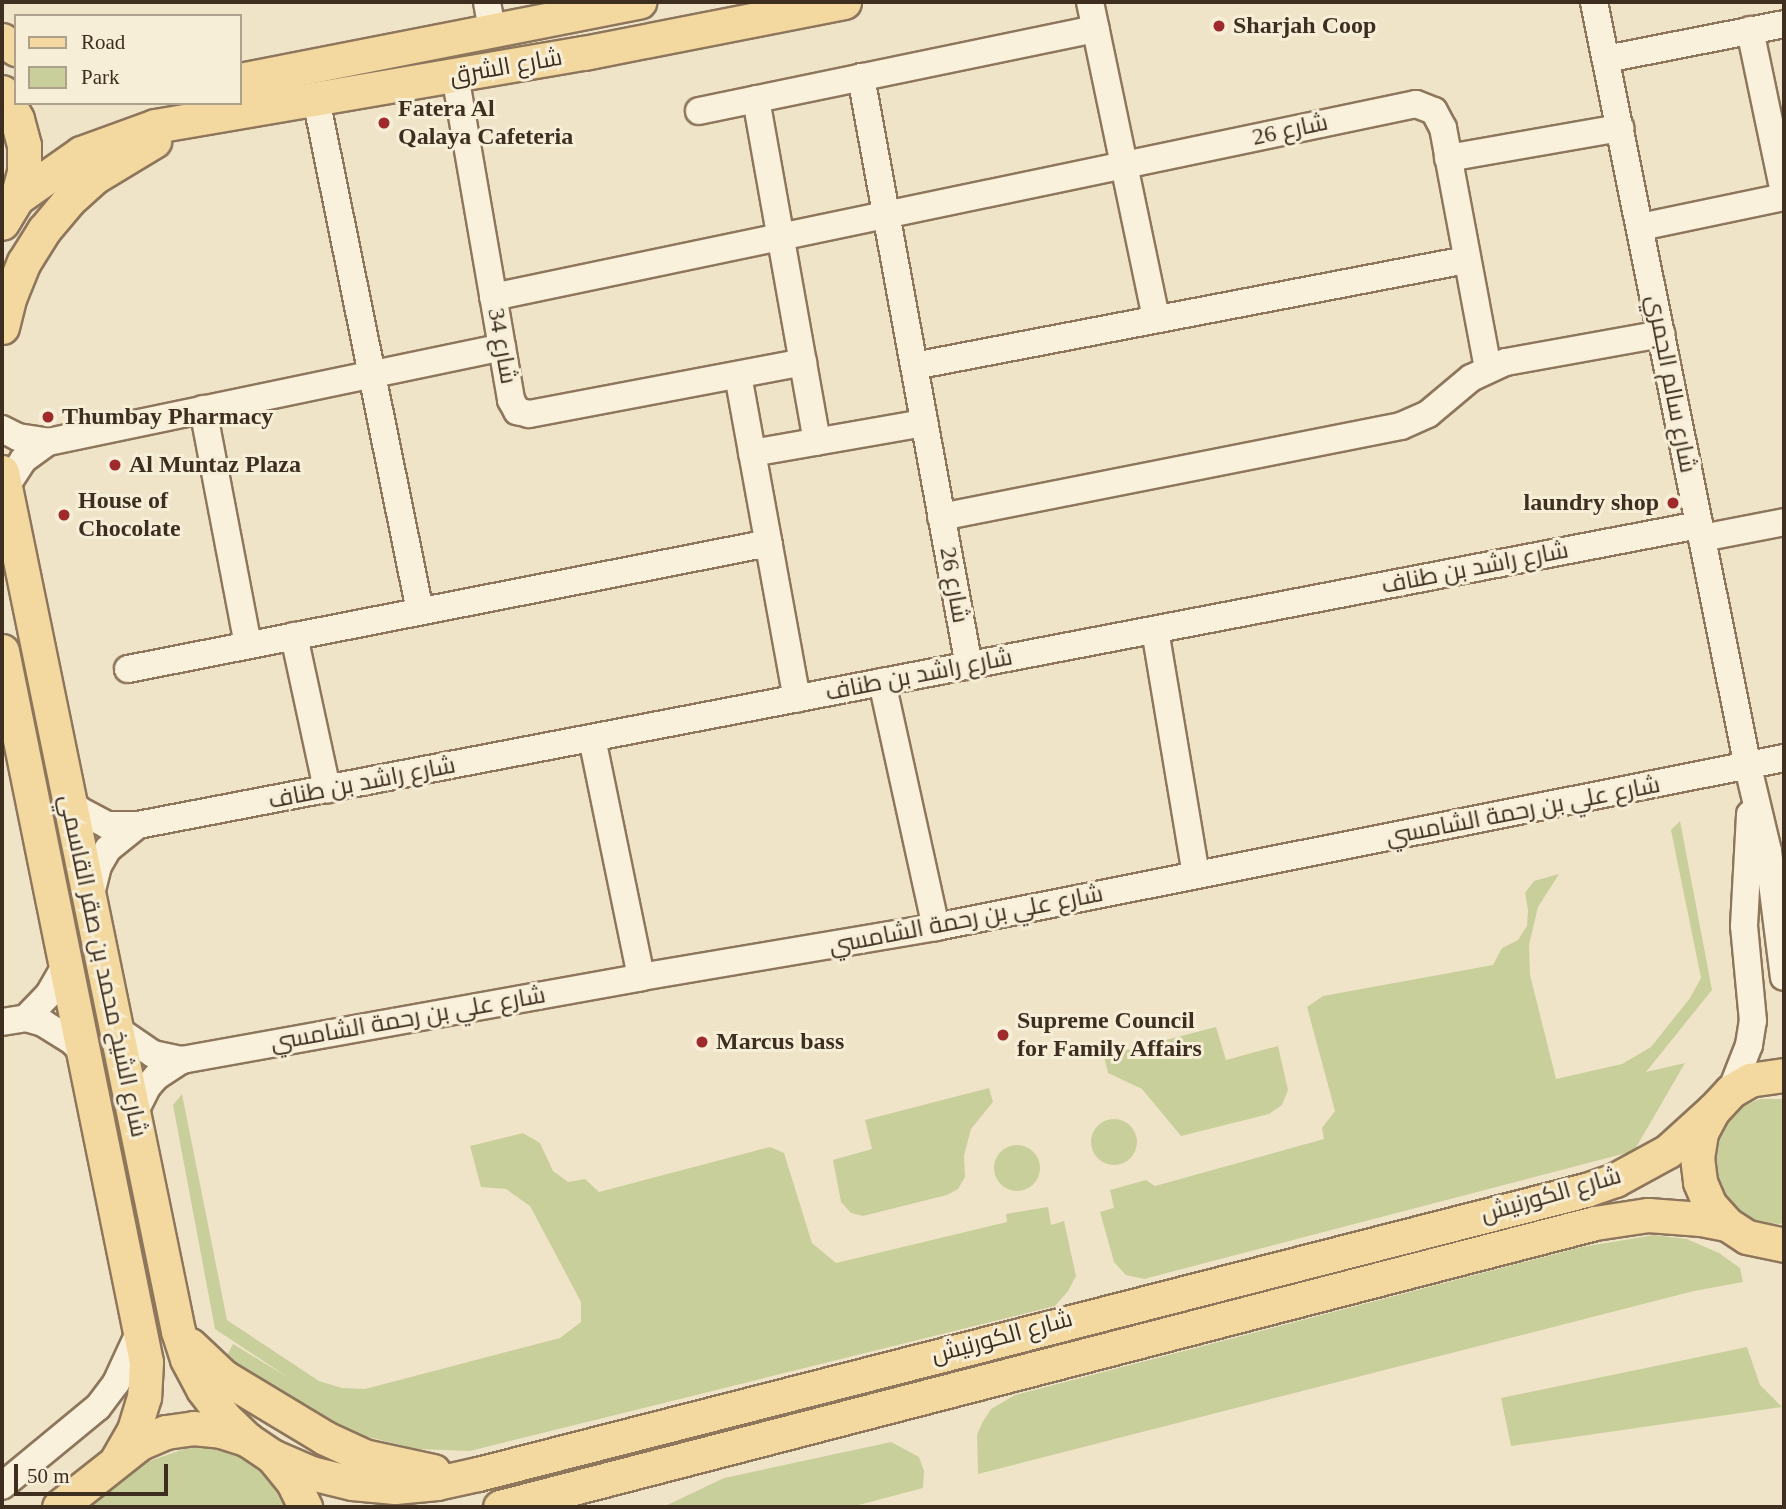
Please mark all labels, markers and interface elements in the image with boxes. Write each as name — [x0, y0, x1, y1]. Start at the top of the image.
place label: Sharjah Coop — [1233, 12, 1376, 40]
legend — [14, 14, 242, 105]
marker: Sharjah Coop — [1211, 18, 1227, 34]
text: Road — [81, 30, 125, 54]
street label: شارع الشرق — [448, 43, 564, 91]
text: Park — [81, 65, 120, 89]
place label: Fatera Al Qalaya Cafeteria — [398, 95, 573, 151]
street label: شارع 26 — [1250, 108, 1330, 152]
marker: Fatera Al Qalaya Cafeteria — [376, 115, 392, 131]
street label: شارع سالم الجمري — [1640, 293, 1702, 475]
street label: شارع 34 — [481, 306, 523, 386]
place label: Thumbay Pharmacy — [62, 403, 273, 431]
marker: Thumbay Pharmacy — [40, 409, 56, 425]
place label: Al Muntaz Plaza — [129, 451, 301, 479]
marker: Al Muntaz Plaza — [107, 457, 123, 473]
place label: House of Chocolate — [78, 487, 181, 543]
place label: laundry shop — [1524, 489, 1659, 517]
marker: laundry shop — [1665, 495, 1681, 511]
marker: House of Chocolate — [56, 507, 72, 523]
street label: شارع راشد بن طناف — [1379, 536, 1571, 600]
street label: شارع 26 — [933, 545, 975, 625]
street label: شارع راشد بن طناف — [823, 643, 1015, 707]
street label: شارع راشد بن طناف — [266, 751, 458, 815]
street label: شارع علي بن رحمة الشامسي — [1384, 770, 1662, 852]
street label: شارع الشيخ محمد بن صقر القاسمي — [53, 792, 153, 1140]
street label: شارع علي بن رحمة الشامسي — [827, 879, 1105, 961]
street label: شارع علي بن رحمة الشامسي — [268, 981, 548, 1057]
place label: Supreme Council for Family Affairs — [1017, 1007, 1204, 1063]
marker: Supreme Council for Family Affairs — [995, 1027, 1011, 1043]
place label: Marcus bass — [716, 1028, 844, 1056]
marker: Marcus bass — [694, 1034, 710, 1050]
street label: شارع الكورنيش — [1477, 1161, 1625, 1229]
street label: شارع الكورنيش — [928, 1304, 1076, 1370]
scale bar — [18, 1450, 172, 1494]
text: 50 m — [27, 1464, 70, 1488]

